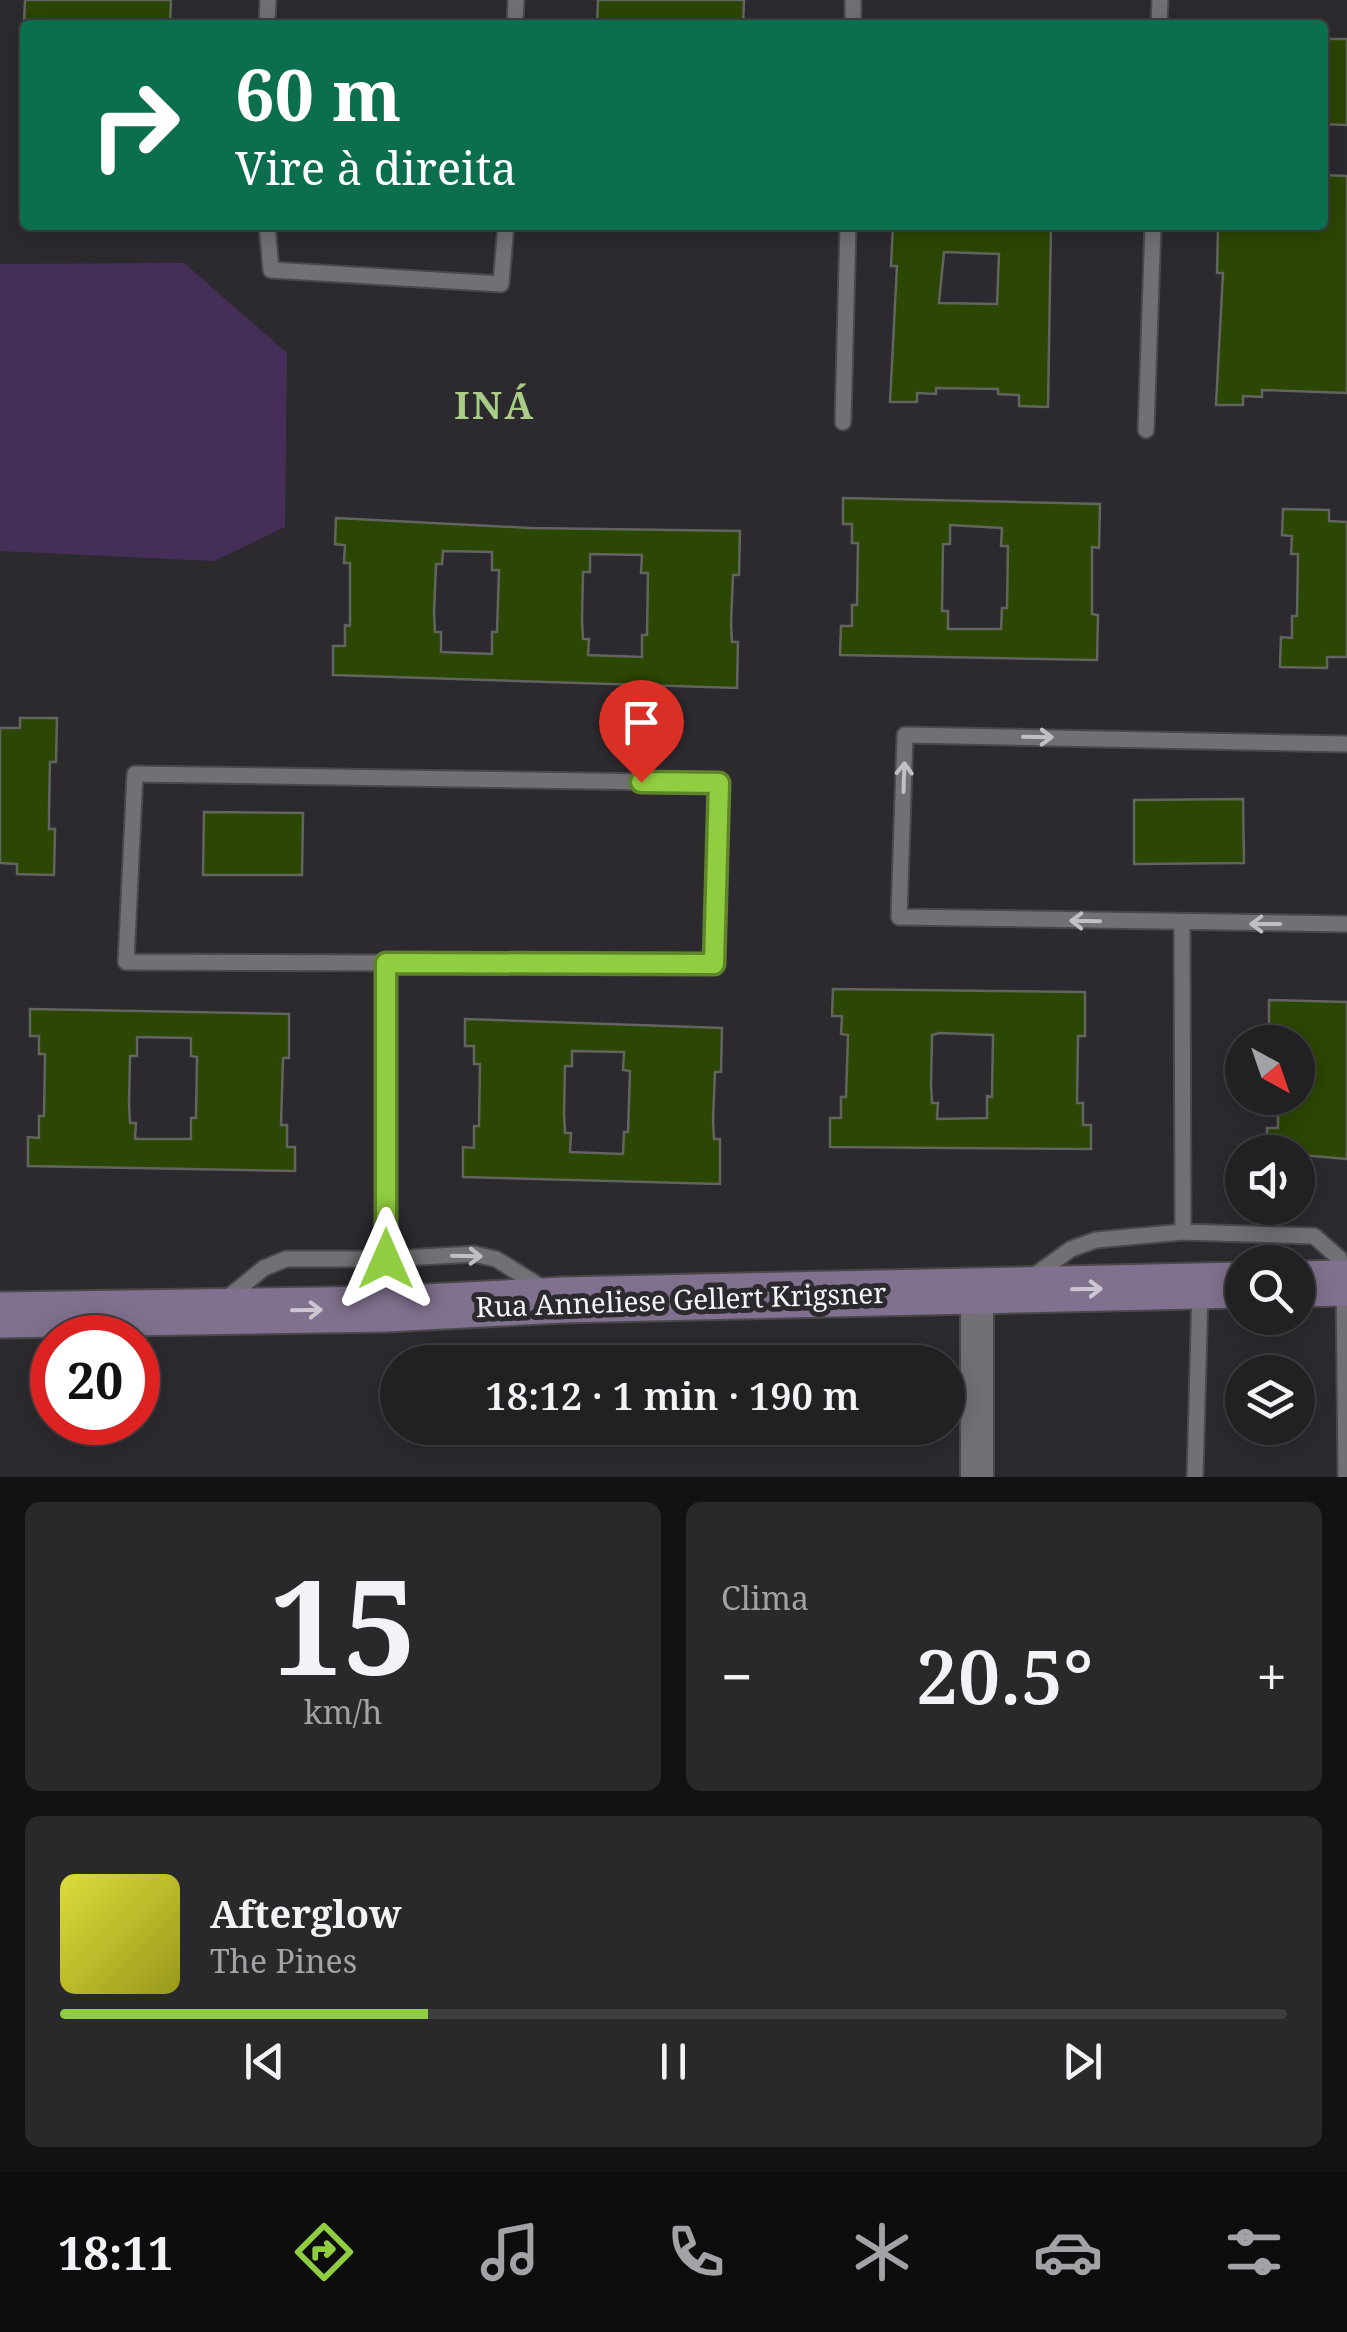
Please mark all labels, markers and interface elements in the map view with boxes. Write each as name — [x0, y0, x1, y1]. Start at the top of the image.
text: 60 m — [235, 46, 401, 142]
icon: right — [70, 60, 200, 190]
text: Vire à direita — [235, 137, 517, 198]
district label: INÁ — [454, 378, 536, 430]
pin — [599, 680, 684, 783]
icon: arrive — [614, 695, 669, 750]
one-way arrow — [1021, 728, 1053, 747]
one-way arrow — [894, 761, 913, 793]
one-way arrow — [1069, 912, 1101, 931]
one-way arrow — [1249, 914, 1282, 934]
north arrow — [1225, 1025, 1315, 1115]
map controls — [1225, 1025, 1315, 1445]
button: sound — [1225, 1135, 1315, 1225]
position arrow — [334, 1207, 438, 1311]
button: search — [1225, 1245, 1315, 1335]
one-way arrow — [450, 1246, 482, 1265]
street label: Rua Anneliese Gellert Krigsner — [475, 1273, 887, 1325]
one-way arrow — [1071, 1279, 1103, 1298]
one-way arrow — [291, 1301, 323, 1320]
speed limit sign: 20 — [30, 1315, 160, 1445]
button: layers — [1225, 1355, 1315, 1445]
text: 18:12 · 1 min · 190 m — [485, 1369, 860, 1421]
text: 15 — [270, 1536, 416, 1713]
text: Clima — [721, 1576, 809, 1619]
text: 20.5° — [916, 1624, 1093, 1726]
text: − — [721, 1638, 753, 1713]
text: + — [1256, 1638, 1287, 1713]
text: km/h — [304, 1690, 382, 1733]
text: Afterglow — [210, 1887, 402, 1939]
text: The Pines — [210, 1939, 357, 1982]
icon: previous — [237, 2034, 292, 2089]
icon: pause — [646, 2034, 701, 2089]
icon: next — [1055, 2034, 1110, 2089]
icon: directions — [289, 2217, 359, 2287]
icon: music — [475, 2217, 545, 2287]
icon: phone — [661, 2217, 731, 2287]
icon: climate — [847, 2217, 917, 2287]
icon: car — [1033, 2217, 1103, 2287]
icon: filters — [1219, 2217, 1289, 2287]
text: 18:11 — [58, 2222, 173, 2283]

